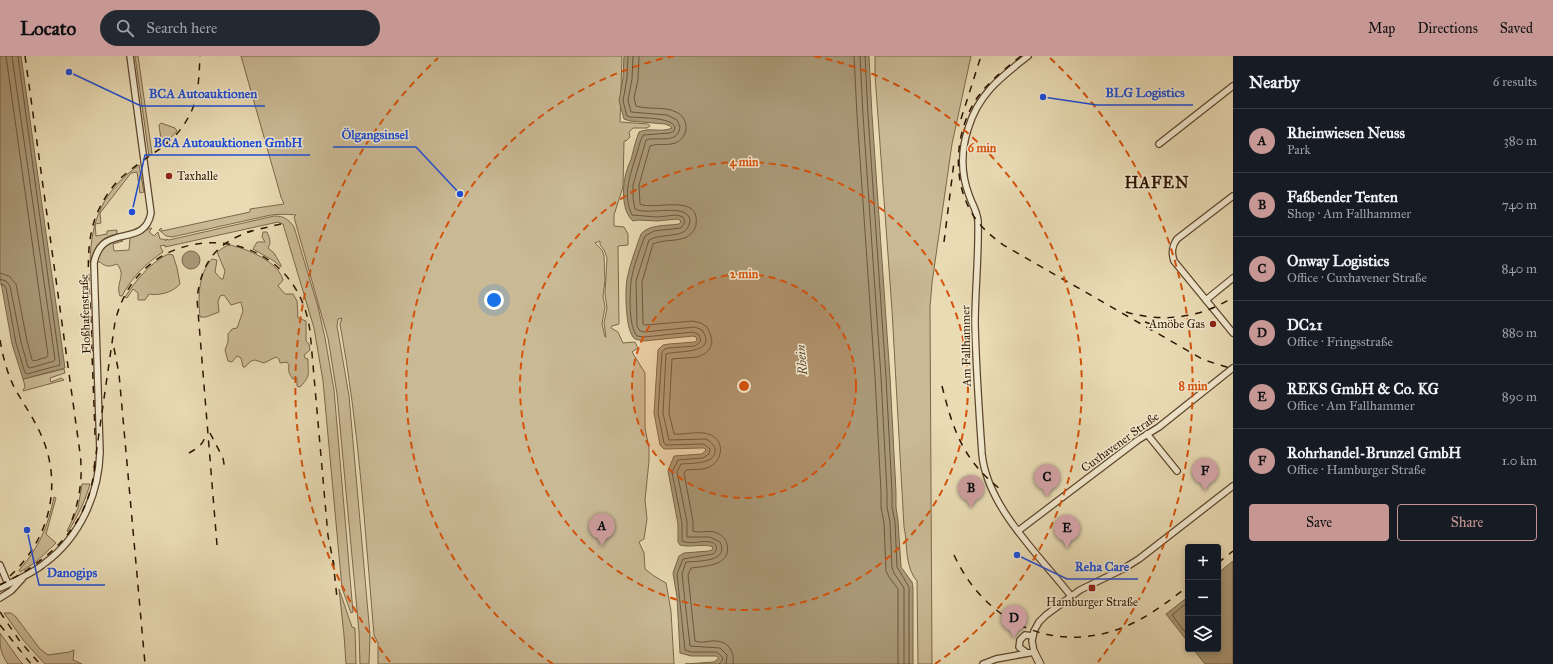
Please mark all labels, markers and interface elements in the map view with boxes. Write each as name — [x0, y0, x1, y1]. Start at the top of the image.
search box — [100, 10, 380, 46]
text: Locato — [20, 17, 76, 40]
icon: search — [114, 17, 136, 39]
text: Search here — [146, 19, 217, 37]
text: Map — [1368, 20, 1395, 37]
text: Directions — [1417, 20, 1478, 37]
text: Saved — [1500, 20, 1533, 37]
text: Nearby — [1249, 72, 1300, 93]
text: 6 results — [1493, 74, 1537, 90]
callout: BLG Logistics — [1097, 80, 1193, 105]
callout: BCA Autoauktionen — [141, 81, 265, 106]
text: BLG Logistics — [1105, 85, 1185, 101]
text: BCA Autoauktionen — [149, 86, 257, 102]
callout: Ölgangsinsel — [333, 122, 416, 147]
text: Rheinwiesen Neuss — [1287, 124, 1405, 142]
text: Ölgangsinsel — [341, 127, 409, 143]
callout: BCA Autoauktionen GmbH — [145, 130, 310, 155]
text: A — [1258, 133, 1266, 149]
text: 380 m — [1504, 133, 1537, 149]
text: BCA Autoauktionen GmbH — [154, 135, 303, 151]
text: 6 min — [968, 141, 997, 155]
text: Park — [1287, 142, 1311, 158]
text: 4 min — [729, 155, 759, 170]
place label: Taxhalle — [177, 169, 218, 183]
marker: Taxhalle — [164, 171, 174, 181]
district label: HAFEN — [1124, 173, 1190, 192]
text: Faßbender Tenten — [1287, 188, 1398, 206]
text: B — [1258, 197, 1266, 213]
text: 740 m — [1502, 197, 1537, 213]
text: Shop · Am Fallhammer — [1287, 206, 1411, 222]
text: Onway Logistics — [1287, 252, 1389, 270]
text: C — [1258, 261, 1266, 277]
text: 840 m — [1502, 261, 1537, 277]
text: 2 min — [730, 267, 759, 281]
text: Office · Cuxhavener Straße — [1287, 270, 1427, 286]
street label: Floßhafenstraße — [77, 274, 93, 354]
your location — [484, 290, 504, 310]
street label: Am Fallhammer — [958, 305, 974, 388]
text: DC21 — [1287, 316, 1322, 334]
place label: Amöbe Gas — [1148, 317, 1205, 331]
marker: Amöbe Gas — [1208, 319, 1218, 329]
text: D — [1257, 325, 1267, 341]
text: 880 m — [1502, 325, 1537, 341]
text: Office · Fringsstraße — [1287, 334, 1393, 350]
water label: Rhein — [793, 344, 811, 377]
centre of rings — [737, 379, 751, 393]
text: 8 min — [1179, 379, 1208, 393]
text: REKS GmbH & Co. KG — [1287, 380, 1439, 398]
text: E — [1257, 389, 1267, 405]
text: 890 m — [1502, 389, 1537, 405]
text: Office · Am Fallhammer — [1287, 398, 1415, 414]
street label: Cuxhavener Straße — [1078, 409, 1162, 475]
text: Rohrhandel-Brunzel GmbH — [1287, 444, 1461, 462]
text: F — [1258, 453, 1266, 469]
text: 1.0 km — [1502, 453, 1537, 469]
pin: F — [1192, 458, 1218, 491]
text: Office · Hamburger Straße — [1287, 462, 1426, 478]
pin: C — [1034, 464, 1060, 497]
pin: B — [958, 475, 984, 508]
button: Save — [1249, 504, 1389, 541]
button: Share — [1397, 504, 1537, 541]
pin: A — [589, 513, 615, 546]
pin: E — [1054, 515, 1080, 548]
map controls — [1185, 544, 1221, 652]
button: + — [1185, 544, 1221, 580]
callout: Reha Care — [1067, 554, 1138, 579]
text: Reha Care — [1075, 559, 1130, 575]
callout: Danogips — [39, 560, 105, 585]
text: Danogips — [47, 565, 97, 581]
button: − — [1185, 580, 1221, 616]
marker: Hamburger Straße — [1087, 583, 1097, 593]
place label: Hamburger Straße — [1046, 595, 1138, 610]
pin: D — [1001, 605, 1027, 638]
button: layers — [1185, 616, 1221, 652]

